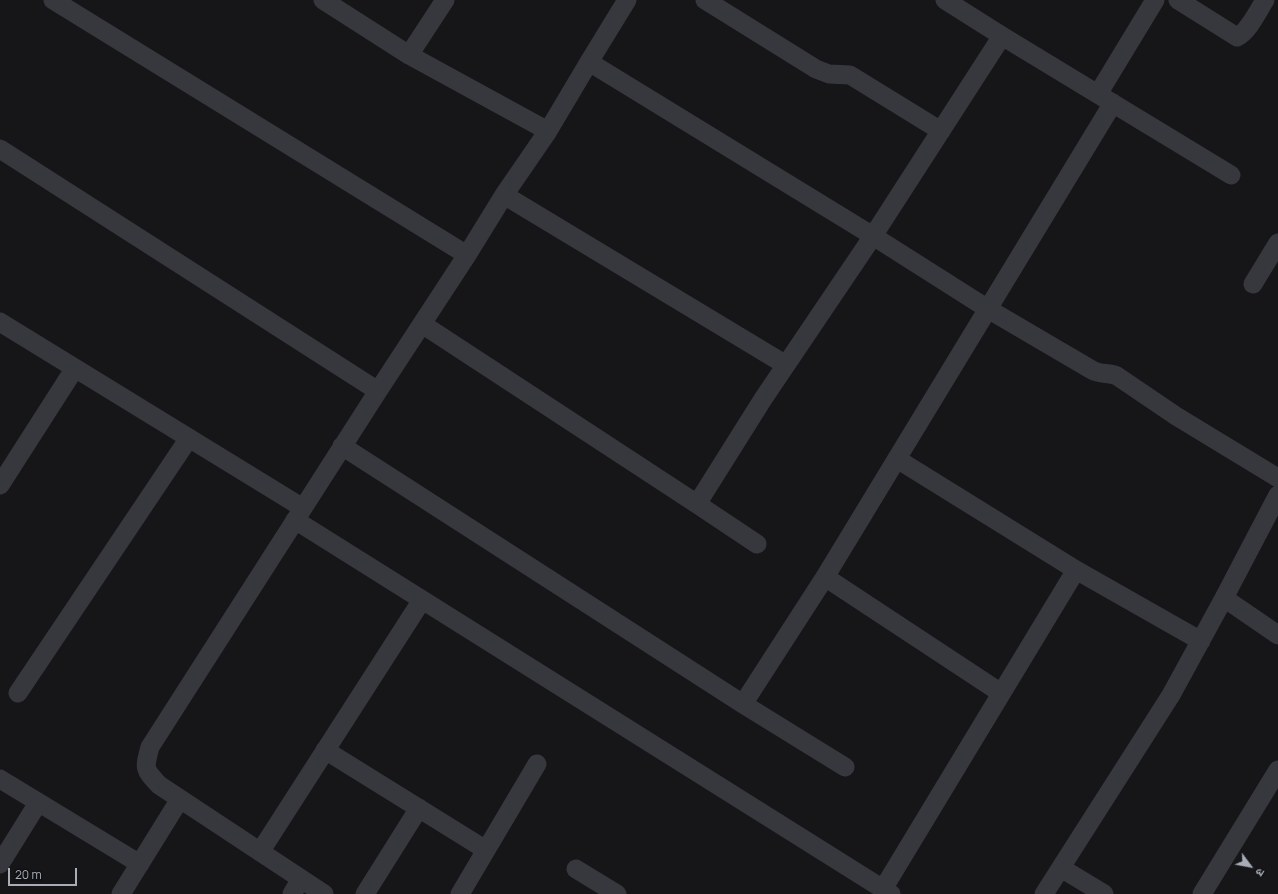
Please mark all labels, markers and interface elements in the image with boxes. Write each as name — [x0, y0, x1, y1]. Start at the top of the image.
north arrow — [1230, 846, 1270, 886]
scale bar — [10, 860, 79, 886]
text: 20 m — [15, 866, 42, 883]
text: उ — [1253, 866, 1269, 879]

